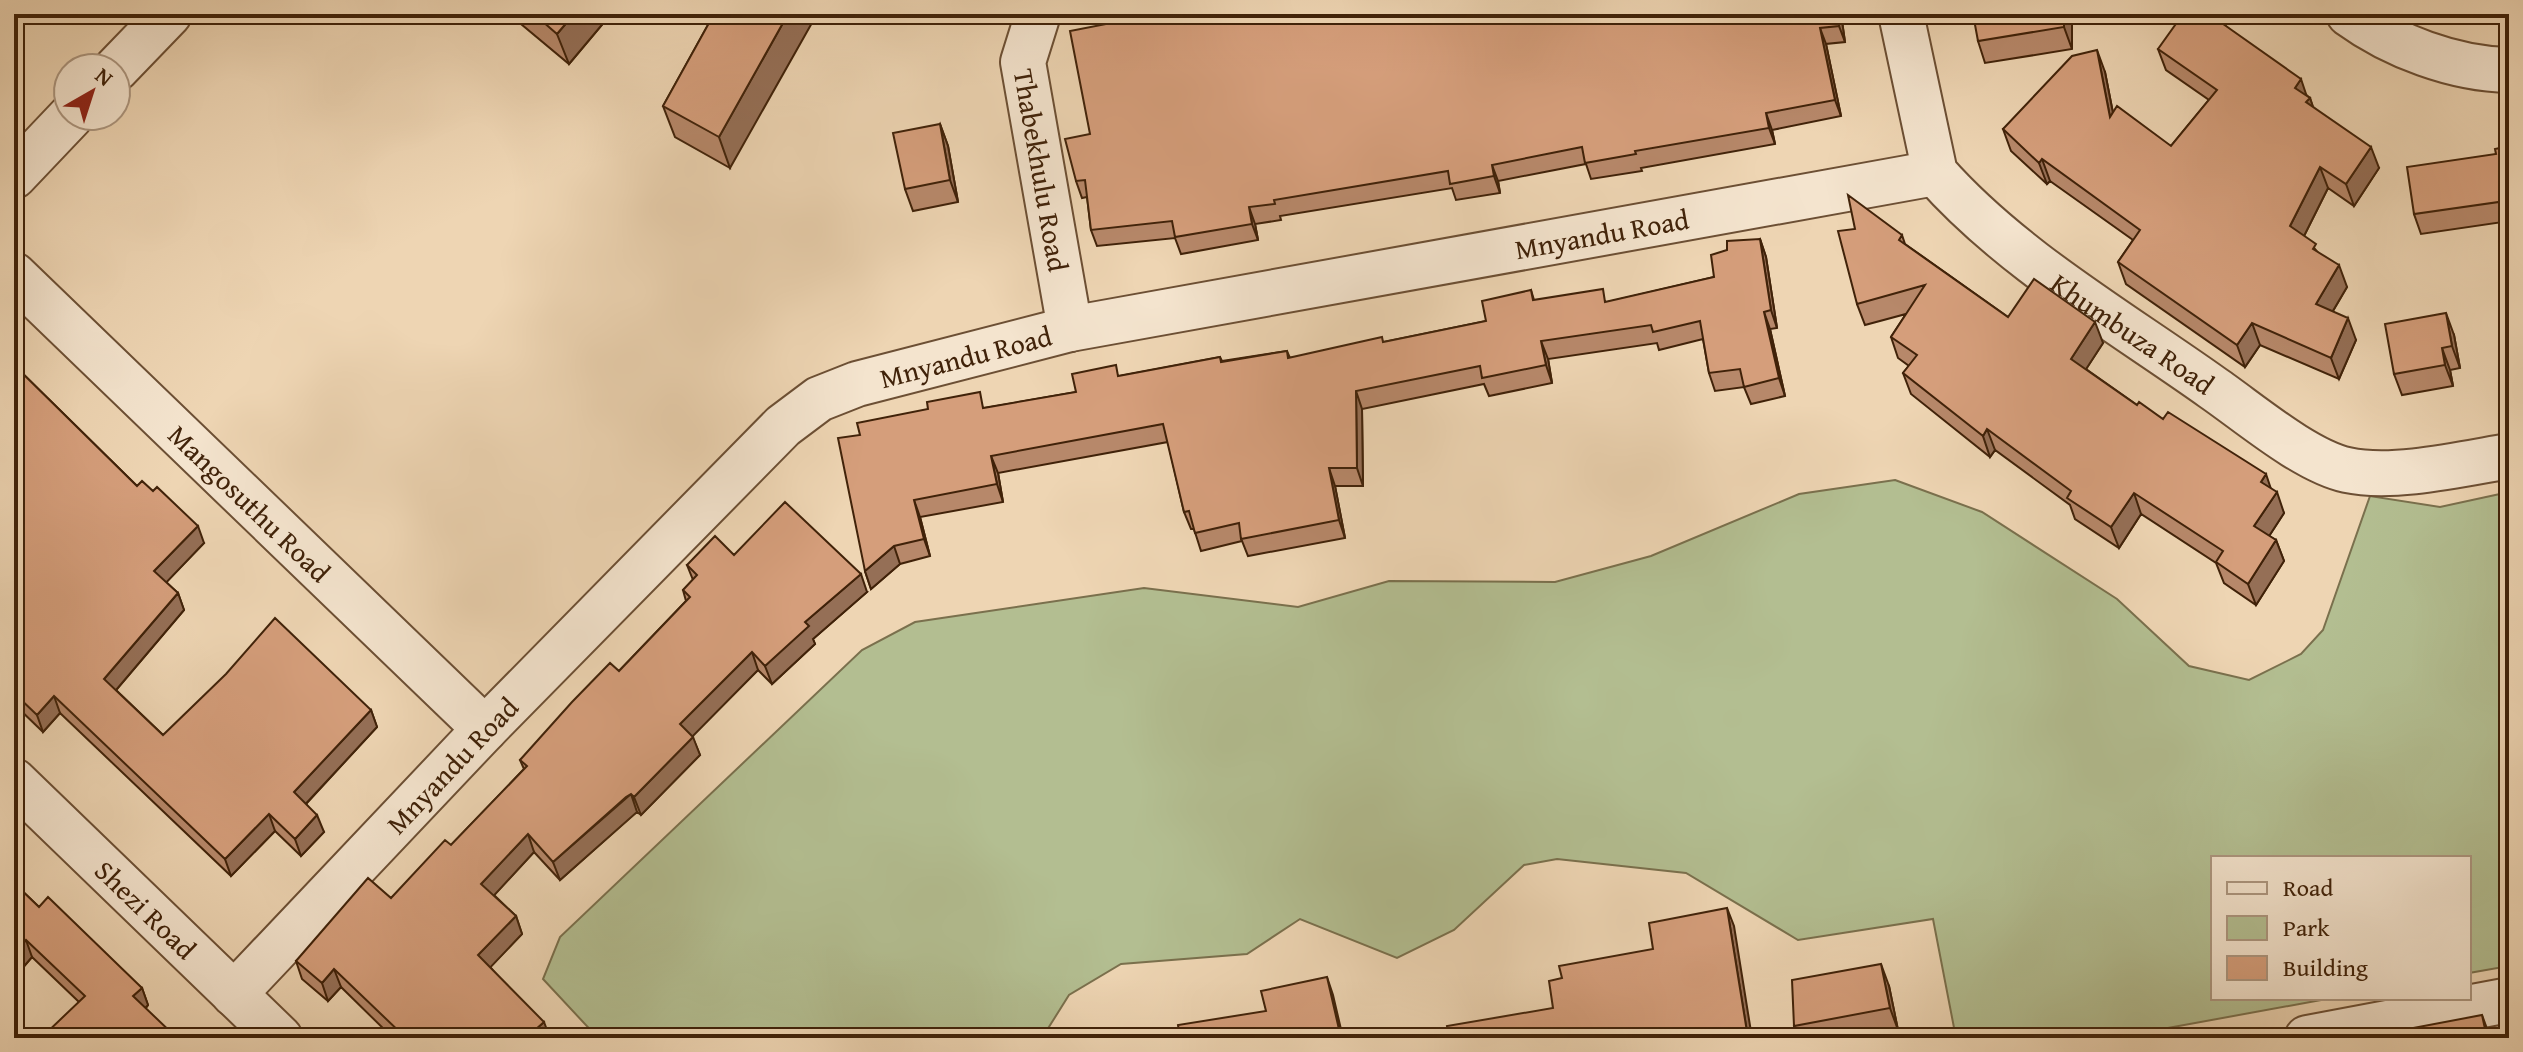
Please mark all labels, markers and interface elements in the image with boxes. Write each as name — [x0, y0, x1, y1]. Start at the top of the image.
north arrow — [52, 52, 132, 132]
text: N — [89, 59, 121, 94]
street label: Thabekhulu Road — [1004, 65, 1080, 275]
street label: Mnyandu Road — [1511, 197, 1692, 269]
street label: Khumbuza Road — [2043, 262, 2223, 404]
street label: Mnyandu Road — [875, 314, 1056, 398]
street label: Mangosuthu Road — [160, 414, 341, 591]
street label: Mnyandu Road — [376, 687, 527, 843]
street label: Shezi Road — [86, 850, 206, 968]
legend — [2211, 856, 2471, 1000]
text: Road — [2283, 870, 2333, 905]
text: Park — [2283, 910, 2330, 945]
text: Building — [2283, 950, 2368, 985]

